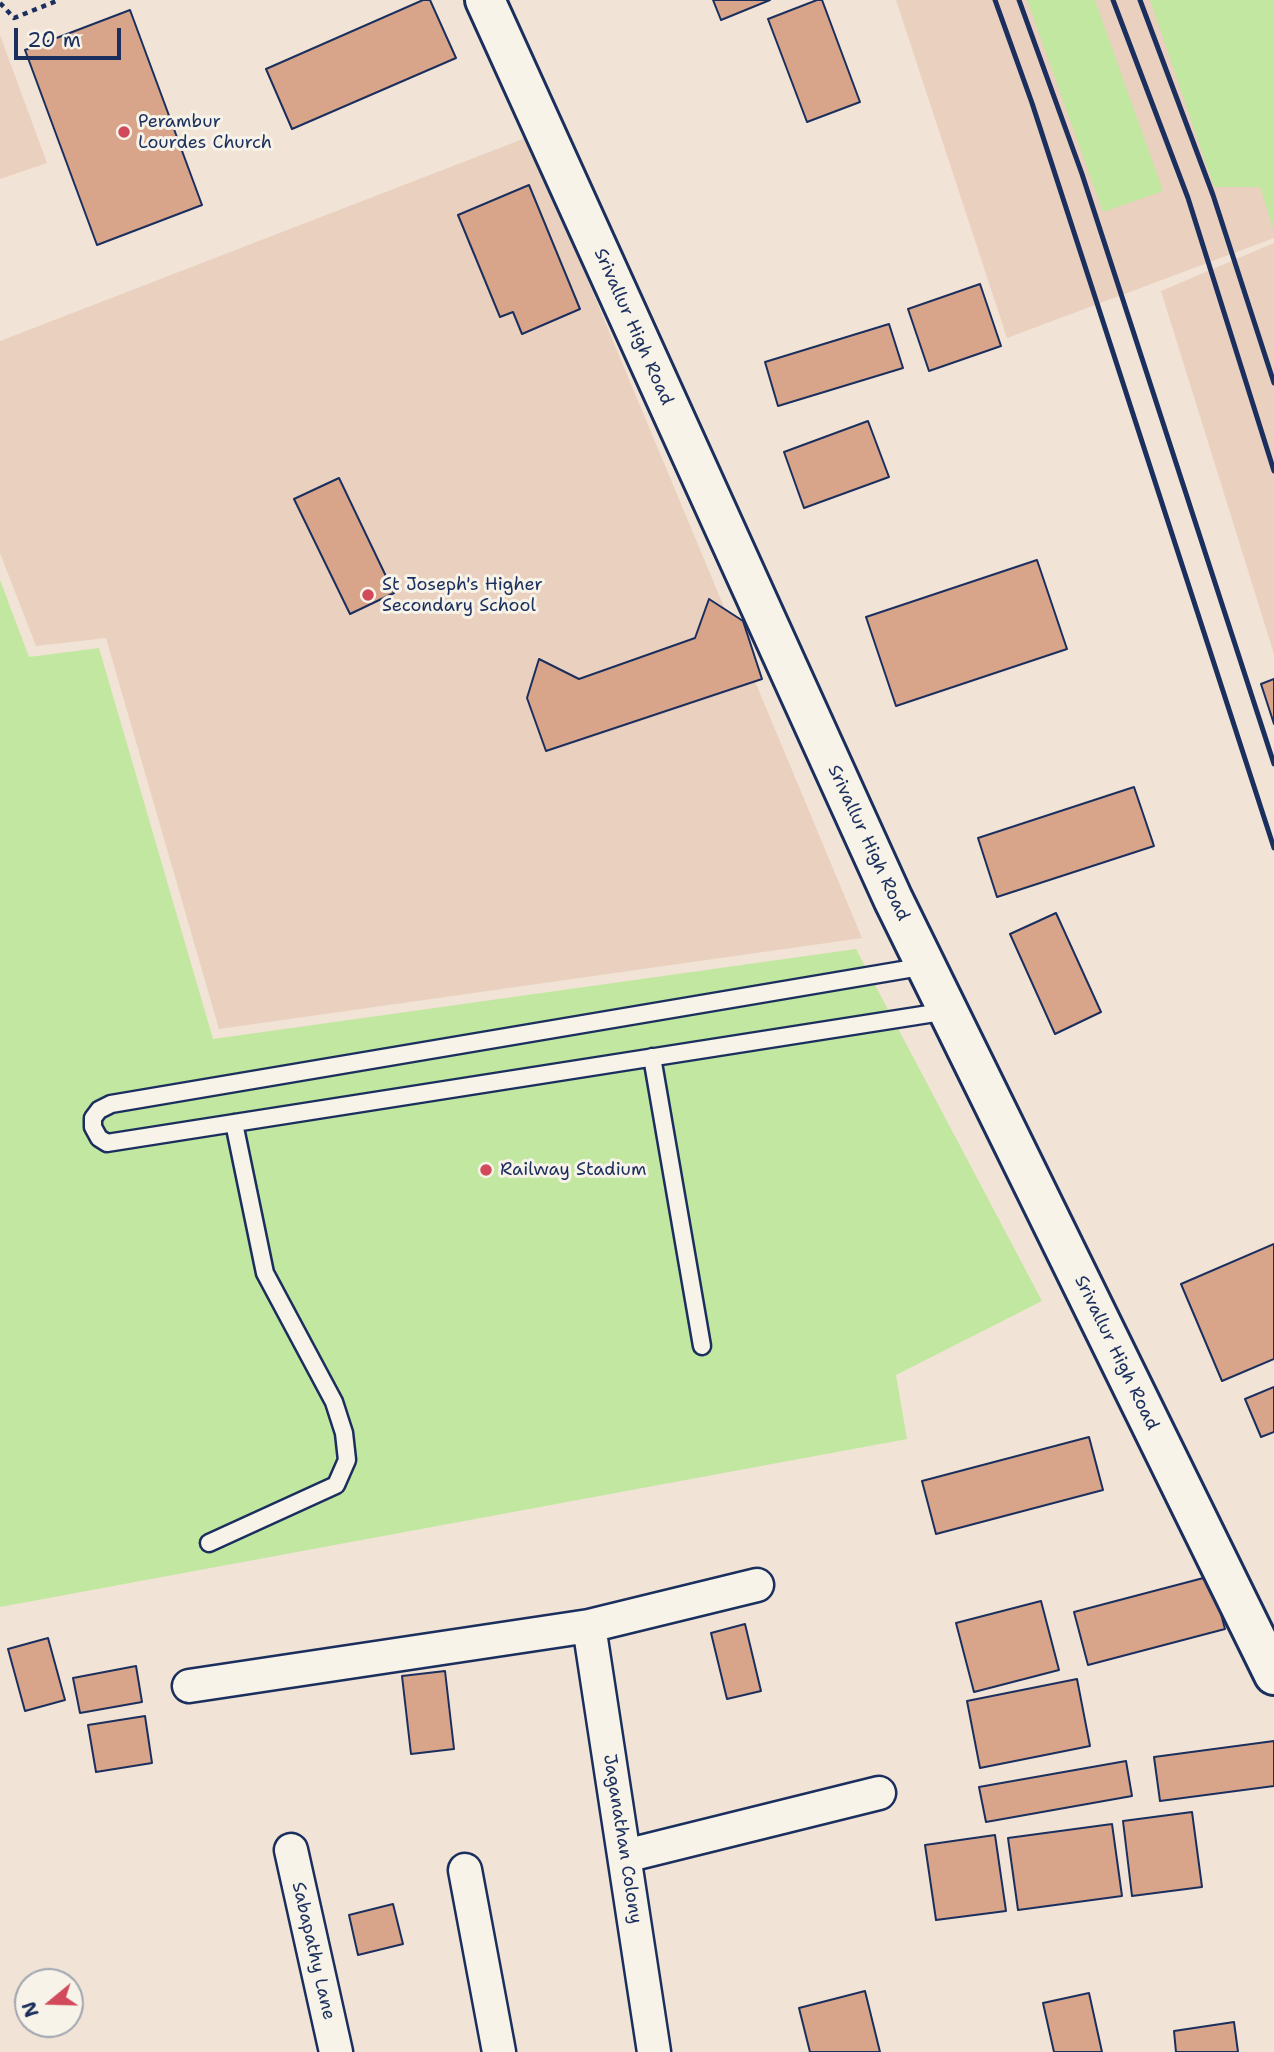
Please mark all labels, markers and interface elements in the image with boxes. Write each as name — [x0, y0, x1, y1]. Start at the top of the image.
scale bar — [18, 14, 124, 58]
text: 20 m — [27, 26, 81, 54]
place label: Perambur Lourdes Church — [138, 111, 272, 154]
marker: Perambur Lourdes Church — [116, 124, 132, 140]
street label: Srivallur High Road — [589, 245, 677, 409]
place label: St Joseph's Higher Secondary School — [382, 574, 543, 616]
marker: St Joseph's Higher Secondary School — [360, 587, 376, 603]
street label: Srivallur High Road — [822, 762, 914, 924]
place label: Railway Stadium — [500, 1159, 646, 1181]
marker: Railway Stadium — [478, 1162, 494, 1178]
street label: Srivallur High Road — [1069, 1272, 1163, 1434]
street label: Jaganathan Colony — [598, 1753, 646, 1925]
street label: Sabapathy Lane — [287, 1880, 339, 2022]
north arrow — [14, 1968, 84, 2038]
text: N — [16, 1998, 45, 2021]

